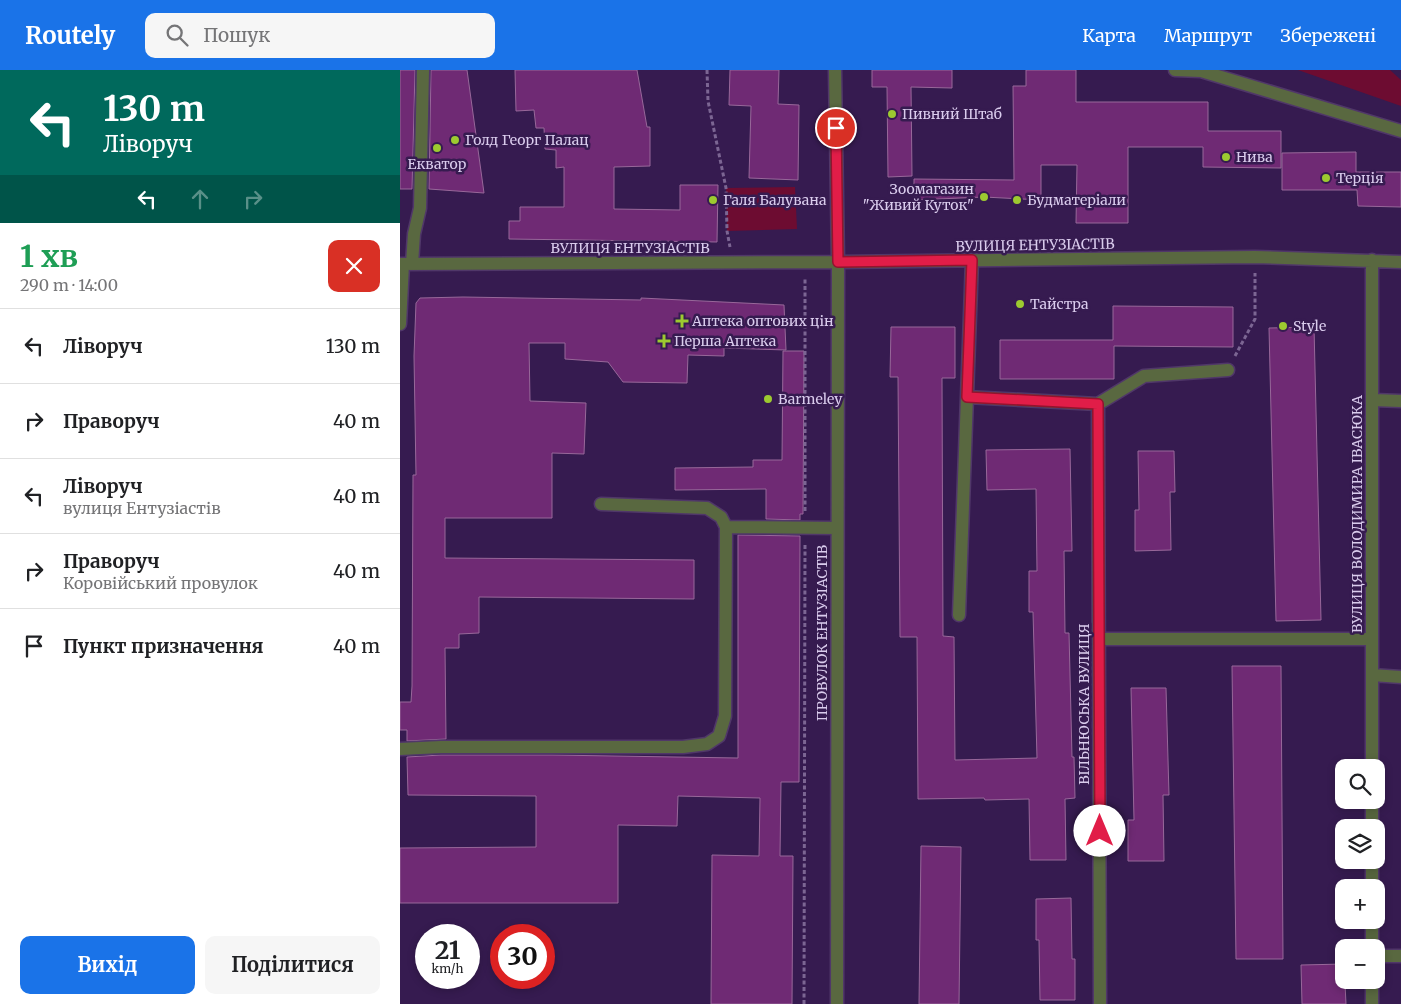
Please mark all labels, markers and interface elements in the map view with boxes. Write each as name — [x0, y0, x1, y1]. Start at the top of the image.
search box — [145, 13, 495, 58]
text: Routely — [25, 20, 115, 51]
icon: search — [163, 21, 191, 49]
text: Пошук — [203, 23, 270, 47]
text: Карта — [1082, 24, 1136, 47]
text: Маршрут — [1164, 24, 1252, 47]
text: Збережені — [1280, 24, 1376, 47]
text: 130 m — [103, 87, 205, 131]
icon: left — [20, 90, 85, 155]
place label: Пивний Штаб — [902, 105, 1002, 123]
pin — [815, 107, 857, 149]
marker: Пивний Штаб — [886, 108, 898, 120]
icon: arrive — [822, 114, 850, 142]
text: Ліворуч — [103, 130, 193, 158]
place label: Голд Георг Палац — [465, 131, 589, 149]
marker: Голд Георг Палац — [449, 134, 461, 146]
marker: Екватор — [431, 142, 443, 154]
place label: Нива — [1236, 148, 1273, 166]
marker: Нива — [1220, 151, 1232, 163]
place label: Екватор — [408, 155, 467, 173]
place label: Терція — [1336, 169, 1383, 187]
marker: Терція — [1320, 172, 1332, 184]
place label: Зоомагазин "Живий Куток" — [863, 180, 974, 214]
icon: left — [133, 185, 161, 213]
icon: ahead — [186, 185, 214, 213]
icon: right — [239, 185, 267, 213]
place label: Галя Балувана — [723, 191, 827, 209]
marker: Зоомагазин "Живий Куток" — [978, 191, 990, 203]
place label: Будматеріали — [1027, 191, 1126, 209]
marker: Галя Балувана — [707, 194, 719, 206]
marker: Будматеріали — [1011, 194, 1023, 206]
street label: ВУЛИЦЯ ЕНТУЗІАСТІВ — [955, 235, 1115, 255]
text: 1 хв — [20, 237, 78, 275]
street label: ВУЛИЦЯ ЕНТУЗІАСТІВ — [550, 239, 710, 257]
button: close — [328, 240, 380, 292]
text: 290 m · 14:00 — [20, 275, 118, 295]
place label: Тайстра — [1030, 295, 1089, 313]
marker: Тайстра — [1014, 298, 1026, 310]
place label: Аптека оптових цін — [691, 312, 834, 330]
marker: Аптека оптових цін — [676, 315, 688, 327]
place label: Style — [1293, 317, 1326, 335]
marker: Style — [1277, 320, 1289, 332]
icon: left — [20, 332, 48, 360]
place label: Перша Аптека — [674, 332, 777, 350]
text: Ліворуч — [63, 334, 143, 358]
text: 130 m — [326, 334, 380, 358]
marker: Перша Аптека — [658, 335, 670, 347]
place label: Barmeley — [778, 390, 843, 408]
marker: Barmeley — [762, 393, 774, 405]
street label: ВУЛИЦЯ ВОЛОДИМИРА ІВАСЮКА — [1348, 395, 1366, 633]
icon: right — [20, 407, 48, 435]
text: Праворуч — [63, 409, 160, 433]
text: 40 m — [333, 409, 380, 433]
text: Ліворуч — [63, 474, 143, 498]
icon: left — [20, 482, 48, 510]
text: 40 m — [333, 484, 380, 508]
text: вулиця Ентузіастів — [63, 498, 221, 518]
street label: ПРОВУЛОК ЕНТУЗІАСТІВ — [813, 545, 831, 721]
text: Праворуч — [63, 549, 160, 573]
icon: right — [20, 557, 48, 585]
text: 40 m — [333, 559, 380, 583]
text: Коровійський провулок — [63, 573, 258, 593]
street label: ВІЛЬНЮСЬКА ВУЛИЦЯ — [1075, 623, 1093, 785]
icon: arrive — [20, 632, 48, 660]
text: Пункт призначення — [63, 634, 263, 658]
text: 40 m — [333, 634, 380, 658]
map controls — [1335, 759, 1385, 989]
button: search — [1335, 759, 1385, 809]
position arrow — [1073, 804, 1125, 856]
button: layers — [1335, 819, 1385, 869]
button: + — [1335, 879, 1385, 929]
speed limit sign: 30 — [490, 924, 555, 989]
text: 21 — [435, 934, 460, 966]
button: Вихід — [20, 936, 195, 994]
button: Поділитися — [205, 936, 380, 994]
button: − — [1335, 939, 1385, 989]
text: km/h — [432, 961, 463, 976]

